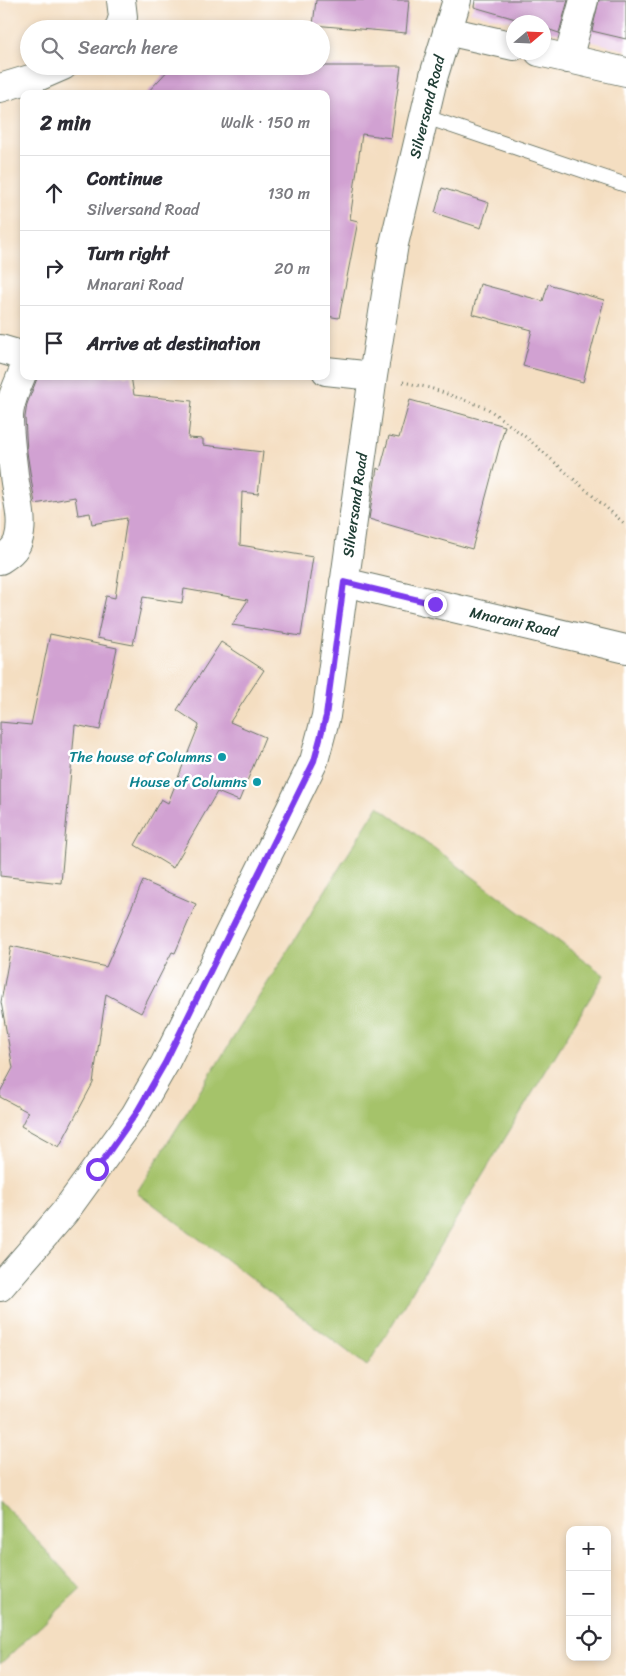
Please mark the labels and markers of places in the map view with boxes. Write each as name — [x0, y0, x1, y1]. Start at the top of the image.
place label: The house of Columns — [69, 744, 212, 770]
marker: The house of Columns — [216, 751, 228, 763]
place label: House of Columns — [130, 769, 248, 795]
marker: House of Columns — [251, 776, 263, 788]

